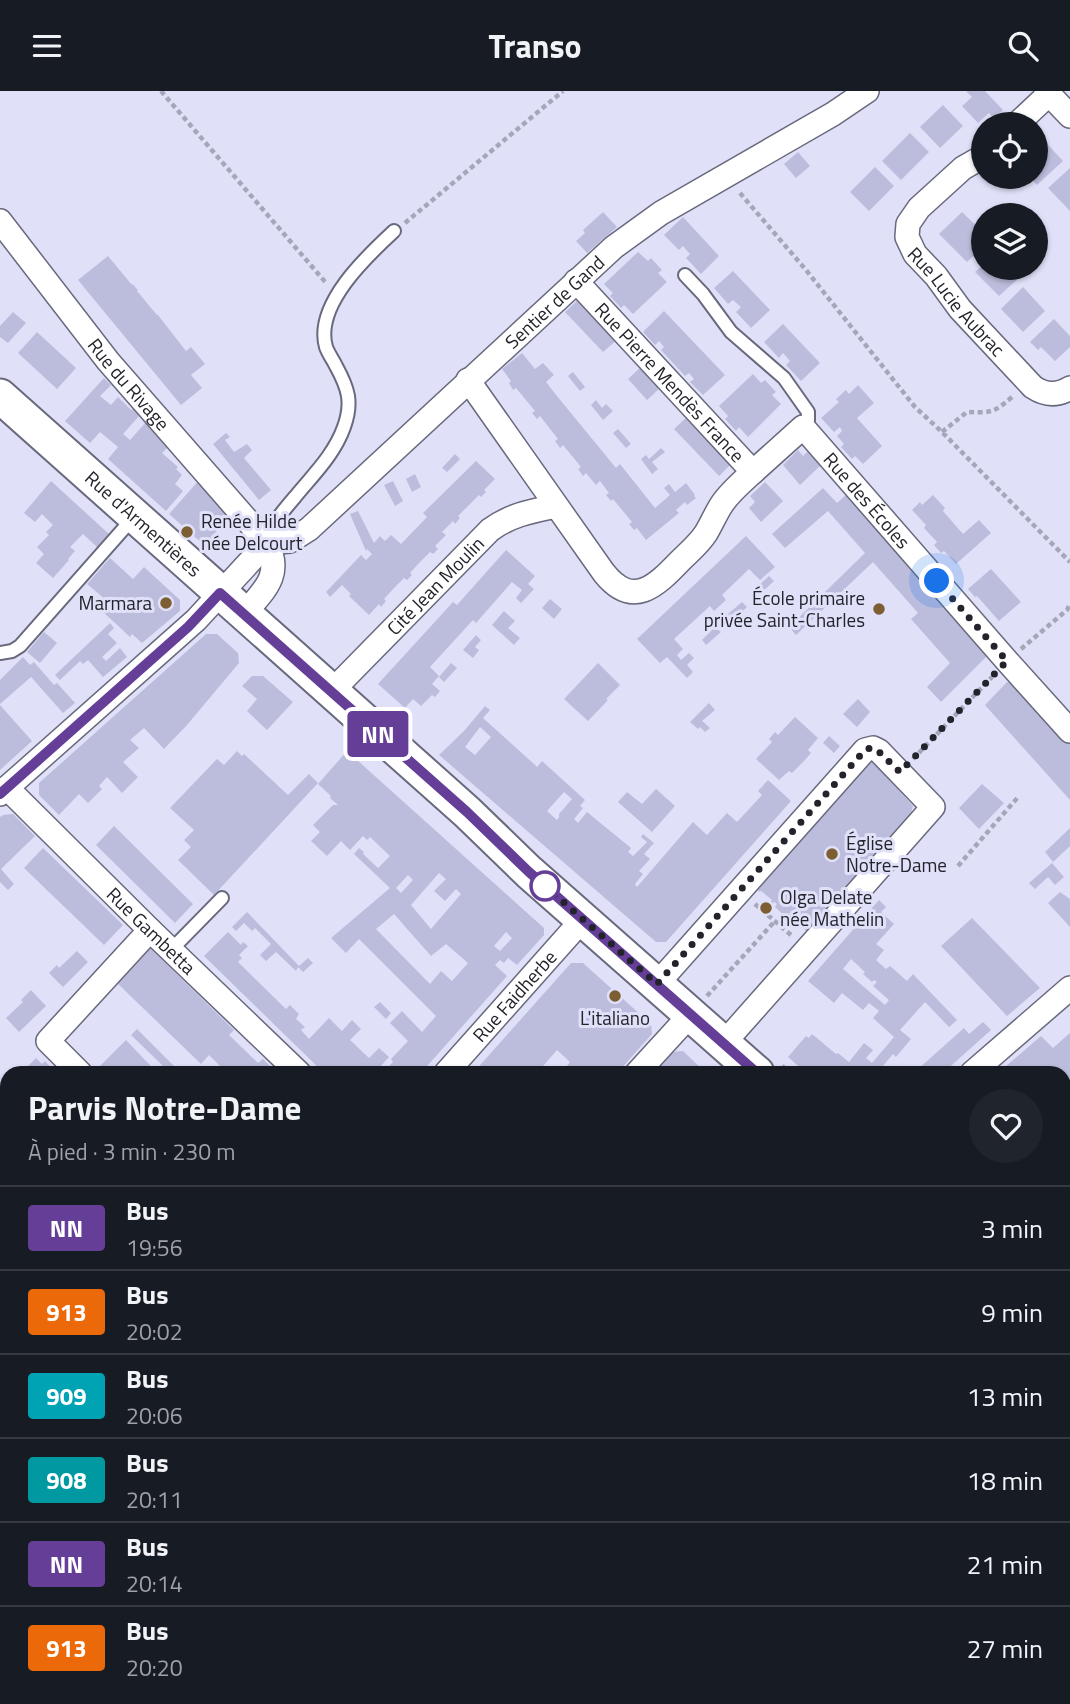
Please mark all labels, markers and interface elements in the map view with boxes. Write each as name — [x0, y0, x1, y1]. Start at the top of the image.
text: Transo — [488, 22, 582, 70]
icon: menu — [28, 27, 66, 65]
icon: search — [1004, 27, 1042, 65]
map controls — [971, 112, 1048, 280]
button: locate — [971, 112, 1048, 189]
button: layers — [971, 203, 1048, 280]
street label: Rue Lucie Aubrac — [901, 240, 1012, 363]
street label: Sentier de Gand — [498, 248, 611, 355]
street label: Rue Pierre Mendès France — [588, 295, 752, 469]
street label: Rue du Rivage — [81, 332, 177, 437]
street label: Rue des Écoles — [817, 445, 918, 555]
street label: Rue d'Armentières — [79, 463, 209, 583]
place label: Renée Hilde née Delcourt — [201, 506, 303, 557]
marker: Renée Hilde née Delcourt — [179, 524, 195, 540]
street label: Cité Jean Moulin — [380, 529, 490, 641]
your location — [919, 563, 954, 598]
place label: École primaire privée Saint-Charles — [704, 583, 865, 634]
place label: Marmara — [78, 588, 152, 617]
marker: Marmara — [158, 595, 174, 611]
marker: École primaire privée Saint-Charles — [871, 601, 887, 617]
line badge: NN — [346, 711, 410, 757]
text: NN — [361, 716, 395, 752]
place label: Église Notre-Dame — [846, 828, 947, 879]
marker: Église Notre-Dame — [824, 846, 840, 862]
unlabelled marker — [530, 871, 560, 901]
street label: Rue Gambetta — [100, 880, 203, 981]
place label: Olga Delate née Mathelin — [780, 882, 884, 933]
marker: Olga Delate née Mathelin — [758, 900, 774, 916]
street label: Rue Faidherbe — [465, 943, 563, 1048]
marker: L'italiano — [607, 988, 623, 1004]
place label: L'italiano — [580, 1003, 650, 1032]
text: Parvis Notre-Dame — [28, 1083, 301, 1133]
button: heart — [969, 1089, 1043, 1163]
text: À pied · 3 min · 230 m — [28, 1134, 235, 1169]
text: Bus — [126, 1191, 168, 1230]
text: 3 min — [981, 1209, 1043, 1248]
text: NN — [50, 1210, 83, 1246]
text: 19:56 — [126, 1230, 183, 1265]
text: Bus — [126, 1275, 168, 1314]
text: 9 min — [981, 1293, 1043, 1332]
text: 913 — [46, 1294, 87, 1330]
text: 20:02 — [126, 1314, 183, 1349]
text: Bus — [126, 1359, 168, 1398]
text: 13 min — [967, 1377, 1043, 1416]
text: 909 — [46, 1378, 87, 1414]
text: 20:06 — [126, 1398, 183, 1433]
text: Bus — [126, 1443, 168, 1482]
text: 18 min — [967, 1461, 1043, 1500]
text: 908 — [46, 1462, 87, 1498]
text: 20:11 — [126, 1482, 183, 1517]
text: Bus — [126, 1527, 168, 1566]
text: 21 min — [967, 1545, 1043, 1584]
text: NN — [50, 1546, 83, 1582]
text: 20:14 — [126, 1566, 183, 1601]
text: Bus — [126, 1611, 168, 1650]
text: 27 min — [967, 1629, 1043, 1668]
text: 913 — [46, 1630, 87, 1666]
text: 20:20 — [126, 1650, 183, 1685]

